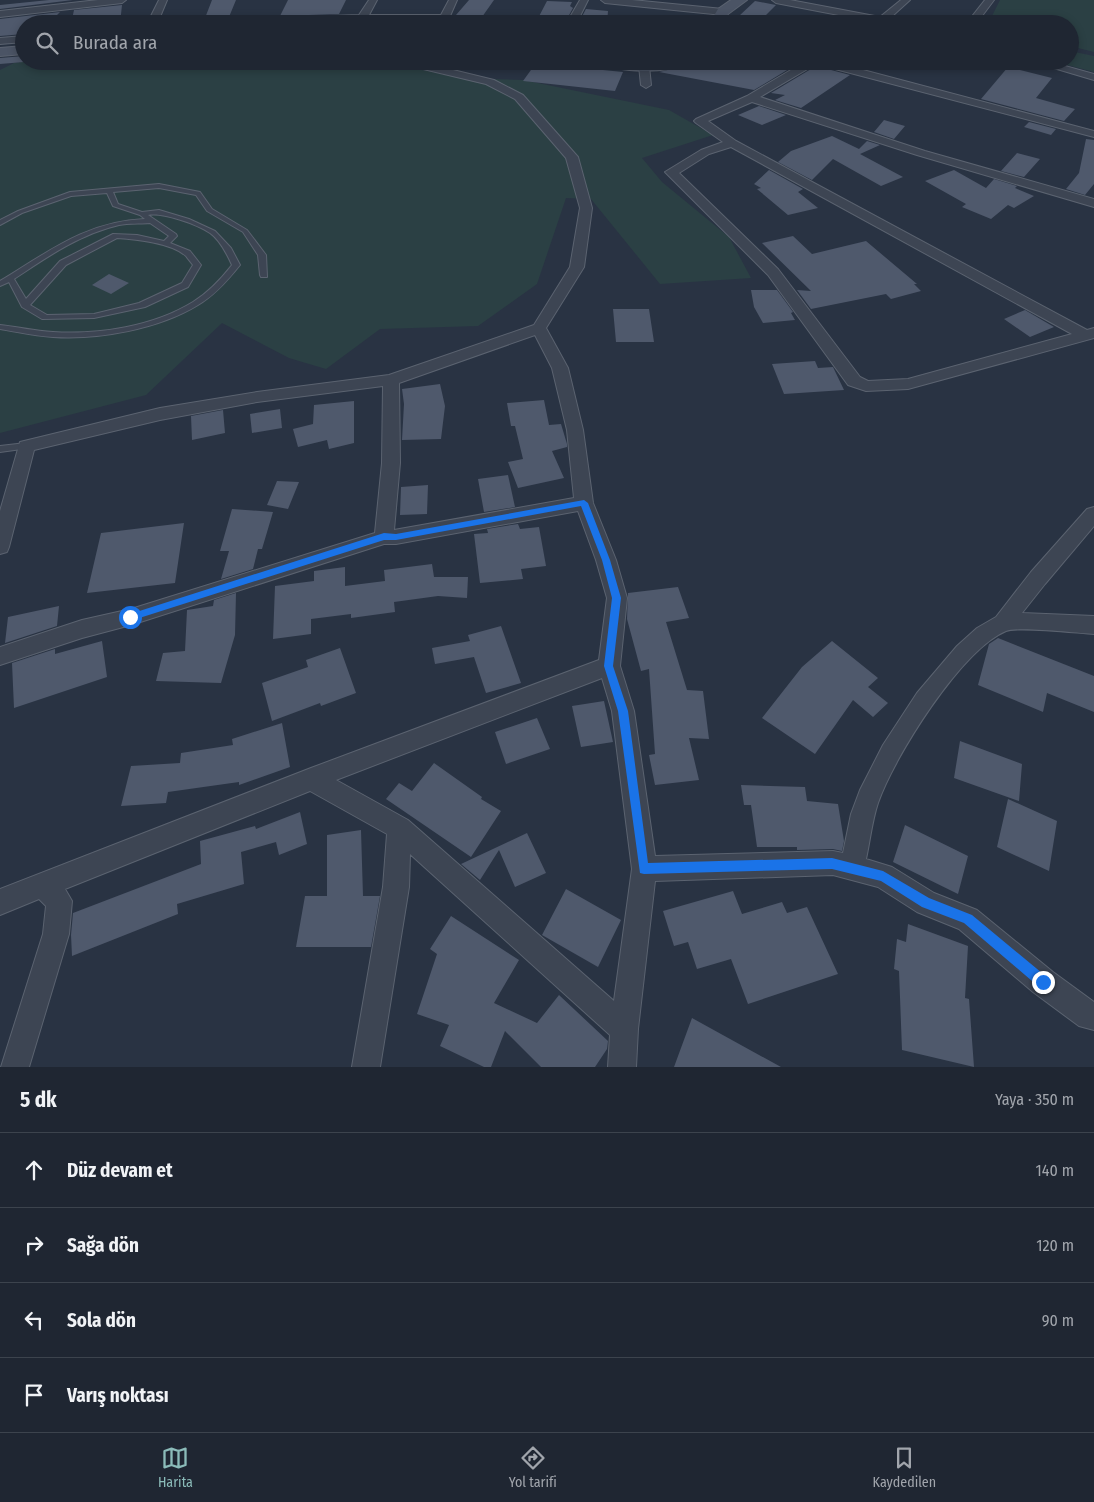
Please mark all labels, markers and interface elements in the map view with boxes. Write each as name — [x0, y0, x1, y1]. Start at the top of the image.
search box — [15, 15, 1079, 70]
icon: search — [33, 29, 61, 57]
text: Burada ara — [73, 31, 157, 54]
route start — [119, 606, 142, 629]
route end — [1032, 971, 1055, 994]
text: 5 dk — [20, 1087, 57, 1113]
text: Yaya · 350 m — [995, 1090, 1074, 1109]
icon: ahead — [20, 1156, 48, 1184]
text: Düz devam et — [67, 1159, 173, 1182]
text: 140 m — [1036, 1161, 1074, 1180]
icon: right — [20, 1231, 48, 1259]
text: Sağa dön — [67, 1234, 139, 1257]
text: 120 m — [1036, 1236, 1074, 1255]
icon: left — [20, 1306, 48, 1334]
text: Sola dön — [67, 1309, 136, 1332]
text: 90 m — [1042, 1311, 1074, 1330]
icon: arrive — [20, 1381, 48, 1409]
text: Varış noktası — [67, 1384, 169, 1407]
tab: Harita — [158, 1444, 193, 1491]
tab: Yol tarifi — [509, 1444, 557, 1491]
tab: Kaydedilen — [873, 1444, 936, 1491]

